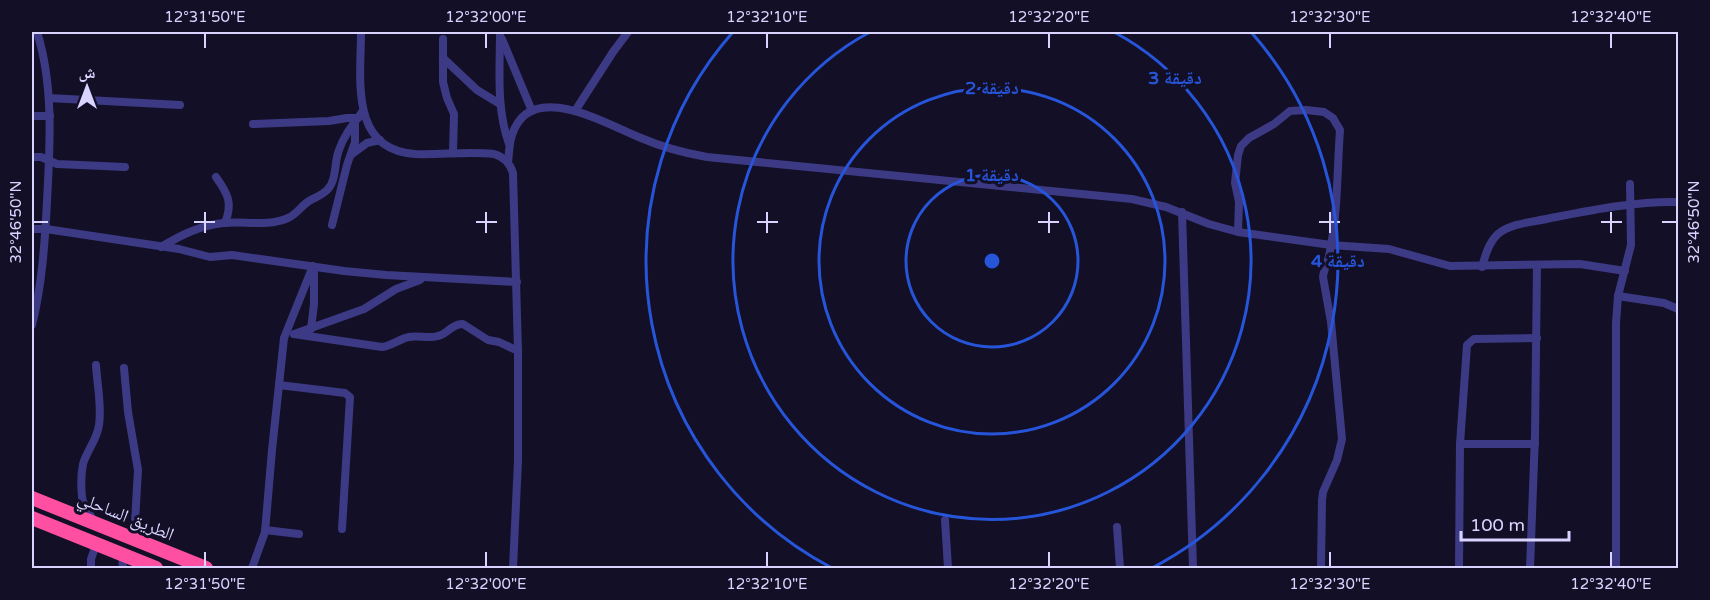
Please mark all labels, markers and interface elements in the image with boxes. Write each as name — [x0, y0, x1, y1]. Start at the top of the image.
text: 12°31'50"E — [164, 8, 246, 26]
text: 12°32'00"E — [445, 8, 527, 26]
text: 12°32'10"E — [726, 8, 808, 26]
text: 12°32'20"E — [1008, 8, 1090, 26]
text: 12°32'30"E — [1289, 8, 1371, 26]
text: 12°32'40"E — [1570, 8, 1652, 26]
north arrow — [57, 57, 117, 117]
text: ش — [79, 63, 96, 83]
text: 3 دقيقة — [1148, 67, 1202, 89]
text: 2 دقيقة — [965, 77, 1019, 99]
text: 1 دقيقة — [965, 164, 1019, 186]
text: 32°46'50"N — [7, 180, 25, 264]
text: 32°46'50"N — [1685, 180, 1703, 264]
text: 4 دقيقة — [1311, 250, 1365, 272]
centre of rings — [982, 251, 1002, 271]
street label: الطريق الساحلي — [73, 487, 177, 549]
scale bar — [1461, 504, 1569, 542]
text: 100 m — [1470, 514, 1525, 536]
text: 12°31'50"E — [164, 575, 246, 593]
text: 12°32'00"E — [445, 575, 527, 593]
text: 12°32'10"E — [726, 575, 808, 593]
text: 12°32'20"E — [1008, 575, 1090, 593]
text: 12°32'30"E — [1289, 575, 1371, 593]
text: 12°32'40"E — [1570, 575, 1652, 593]

